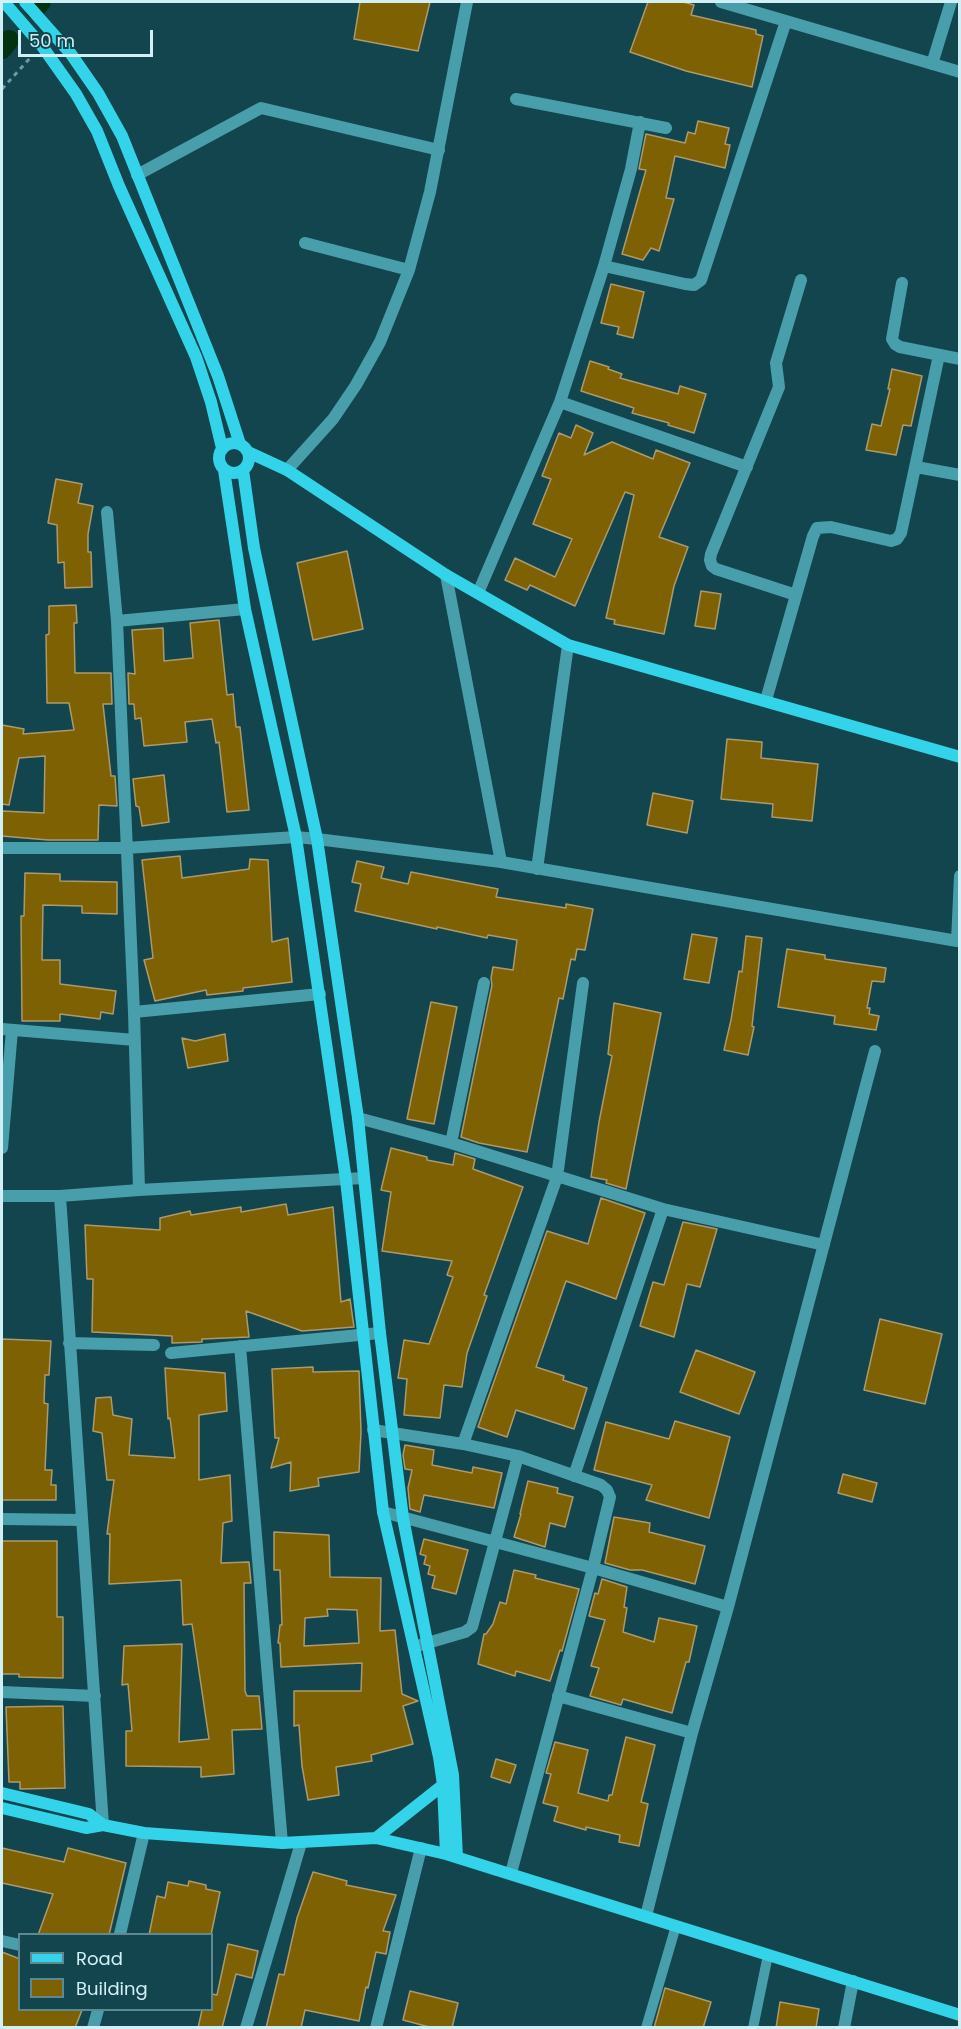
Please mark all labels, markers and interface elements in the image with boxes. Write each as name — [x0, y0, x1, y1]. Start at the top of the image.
scale bar — [21, 18, 156, 56]
text: 50 m — [29, 28, 75, 53]
legend — [18, 1933, 213, 2011]
text: Road — [76, 1946, 123, 1971]
text: Building — [76, 1976, 148, 2001]

